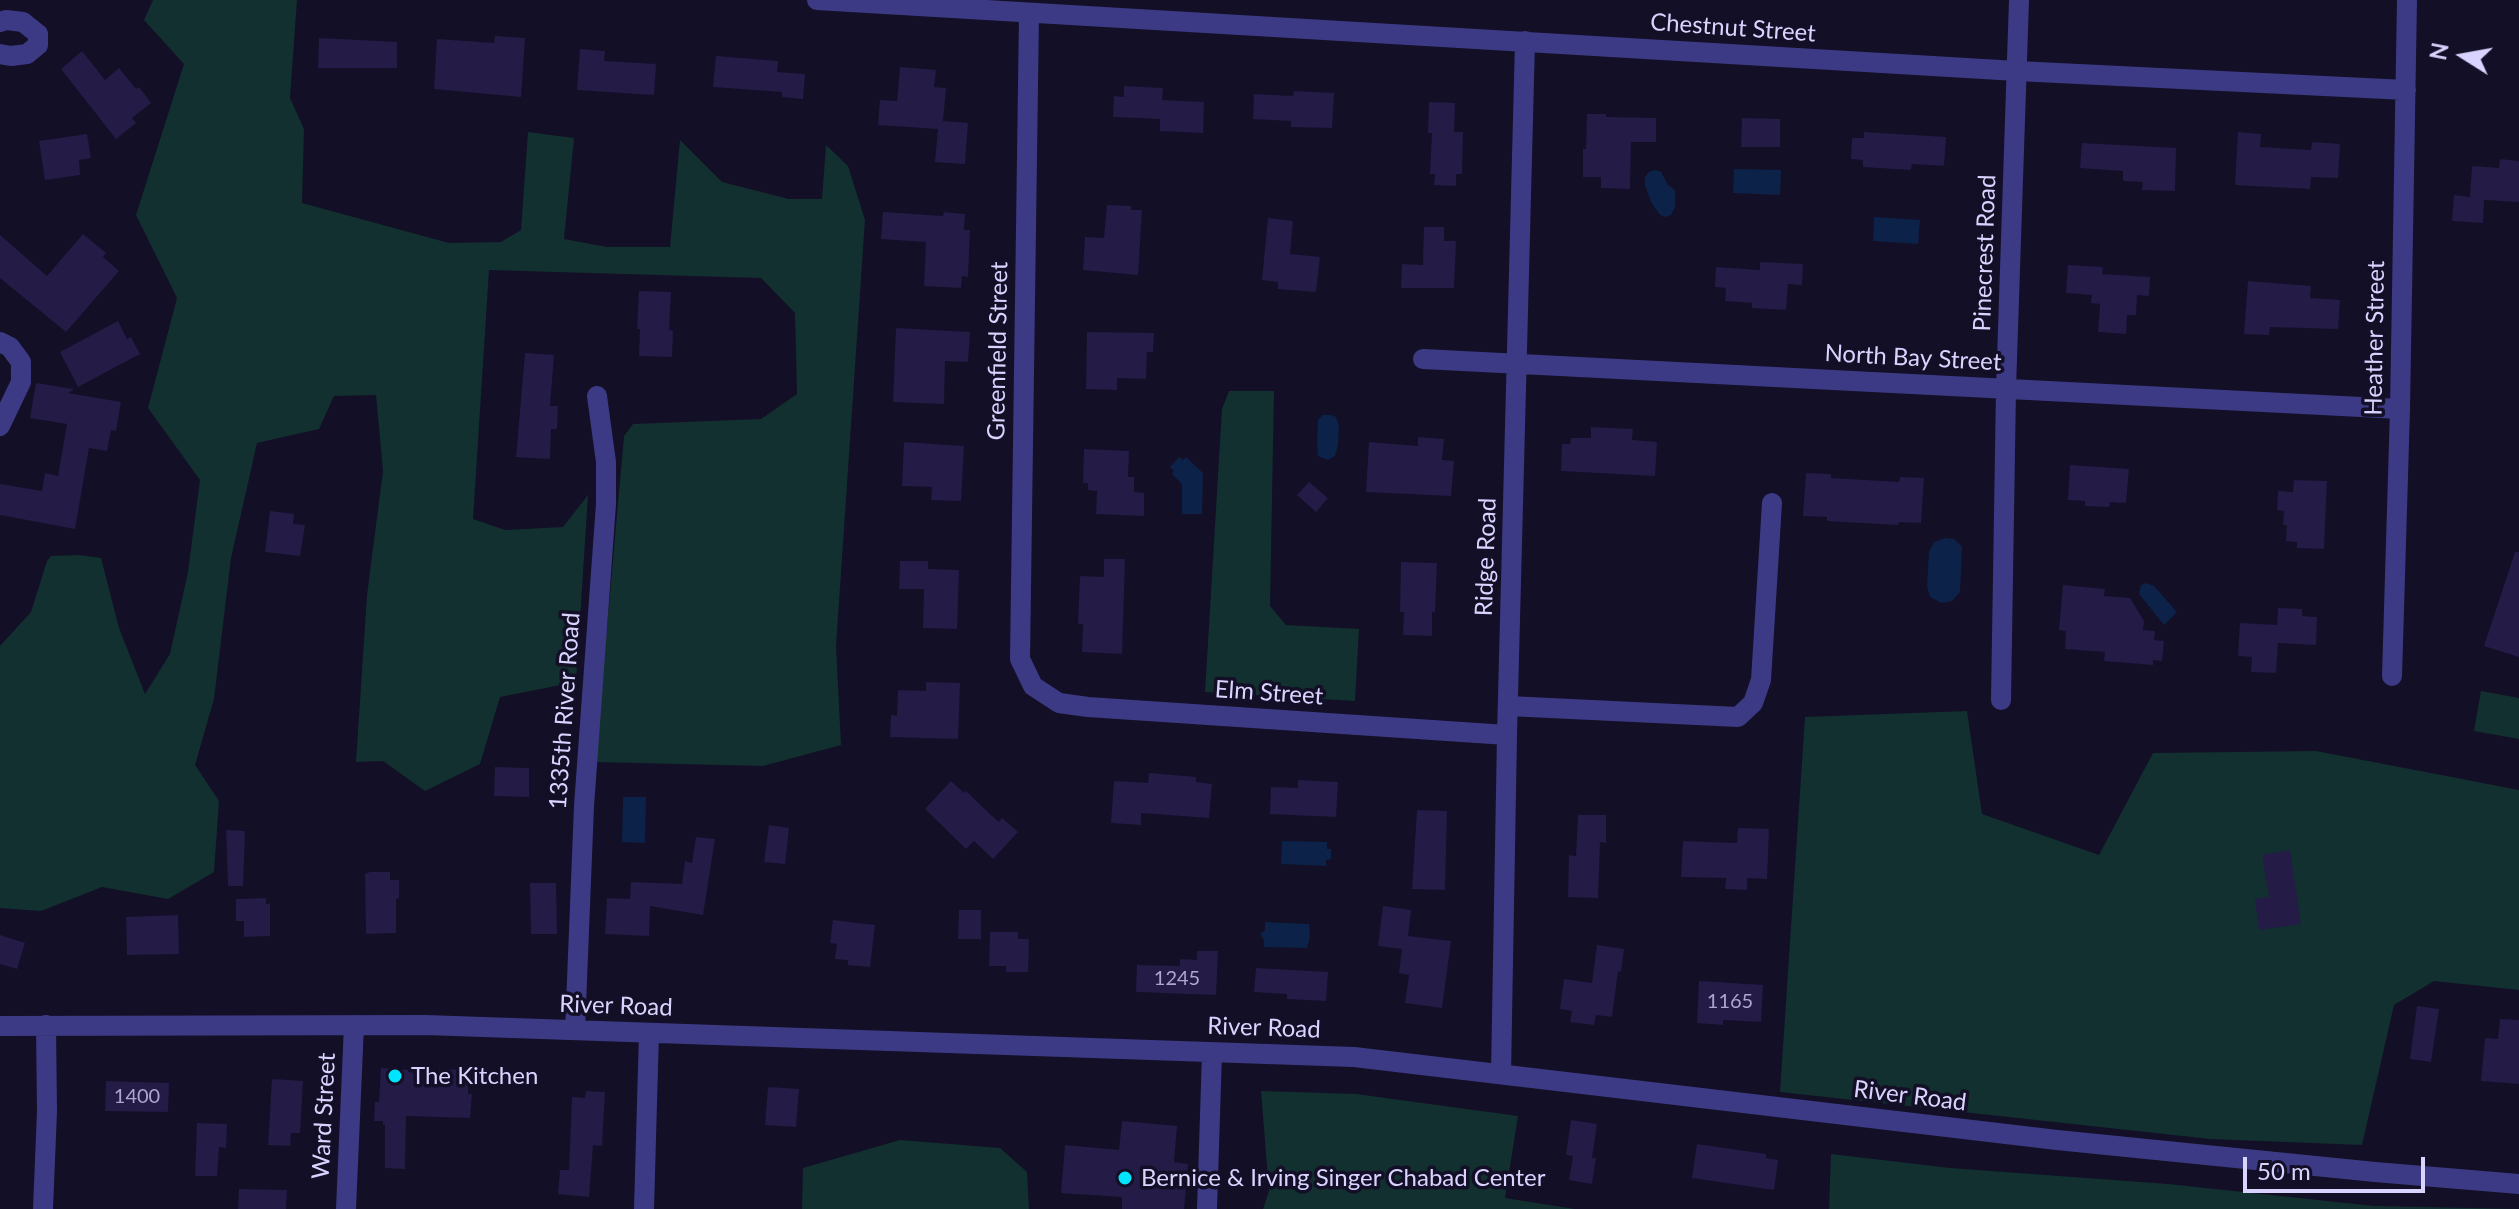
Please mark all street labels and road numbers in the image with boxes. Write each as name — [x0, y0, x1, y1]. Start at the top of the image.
street label: Chestnut Street — [1649, 8, 1817, 48]
street label: Pinecrest Road — [1968, 174, 2002, 332]
street label: Heather Street — [2359, 260, 2391, 416]
street label: Greenfield Street — [982, 261, 1014, 441]
street label: North Bay Street — [1824, 339, 2002, 377]
street label: Ridge Road — [1470, 497, 1502, 617]
street label: 1335th River Road — [544, 612, 586, 810]
street label: Elm Street — [1214, 675, 1324, 711]
street label: River Road — [559, 990, 673, 1022]
street label: River Road — [1207, 1012, 1321, 1044]
street label: Ward Street — [306, 1052, 342, 1180]
street label: River Road — [1852, 1075, 1968, 1117]

